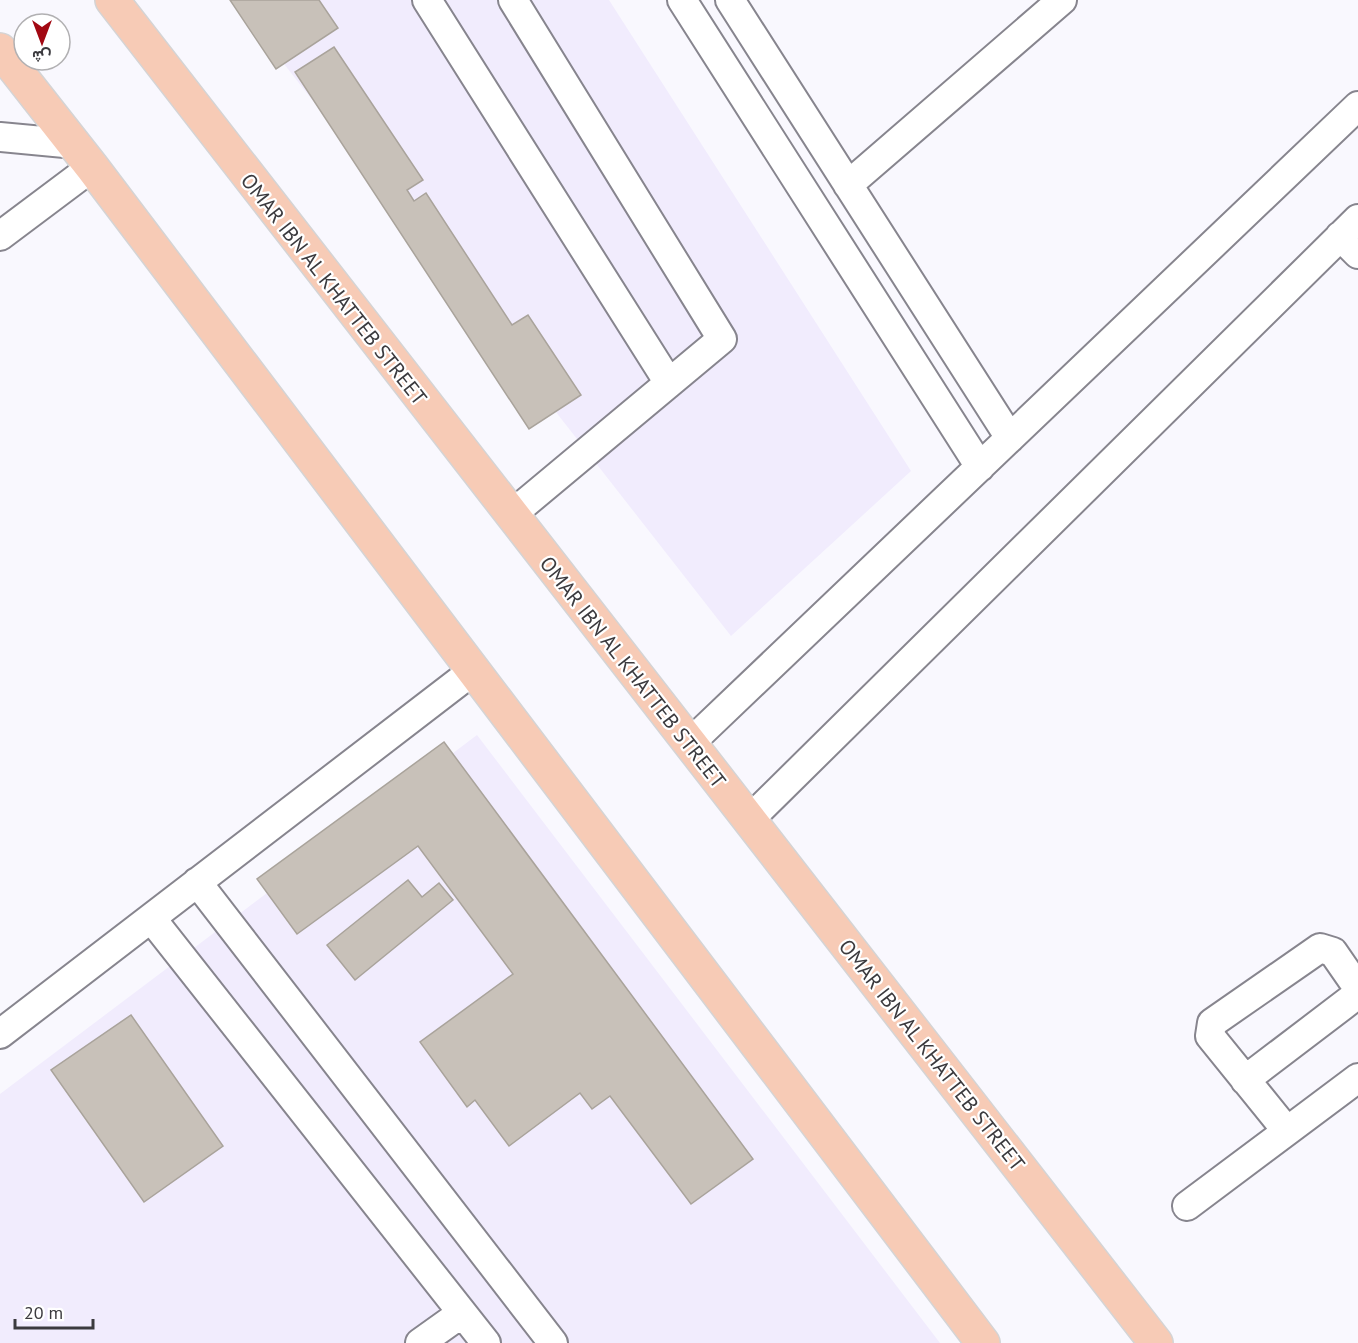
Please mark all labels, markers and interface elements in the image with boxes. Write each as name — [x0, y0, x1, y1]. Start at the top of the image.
north arrow — [12, 12, 72, 72]
text: ش — [32, 47, 52, 67]
street label: OMAR IBN AL KHATTEB STREET — [235, 168, 433, 411]
street label: OMAR IBN AL KHATTEB STREET — [534, 551, 732, 794]
street label: OMAR IBN AL KHATTEB STREET — [833, 934, 1031, 1177]
scale bar — [15, 1292, 93, 1330]
text: 20 m — [24, 1301, 63, 1324]

